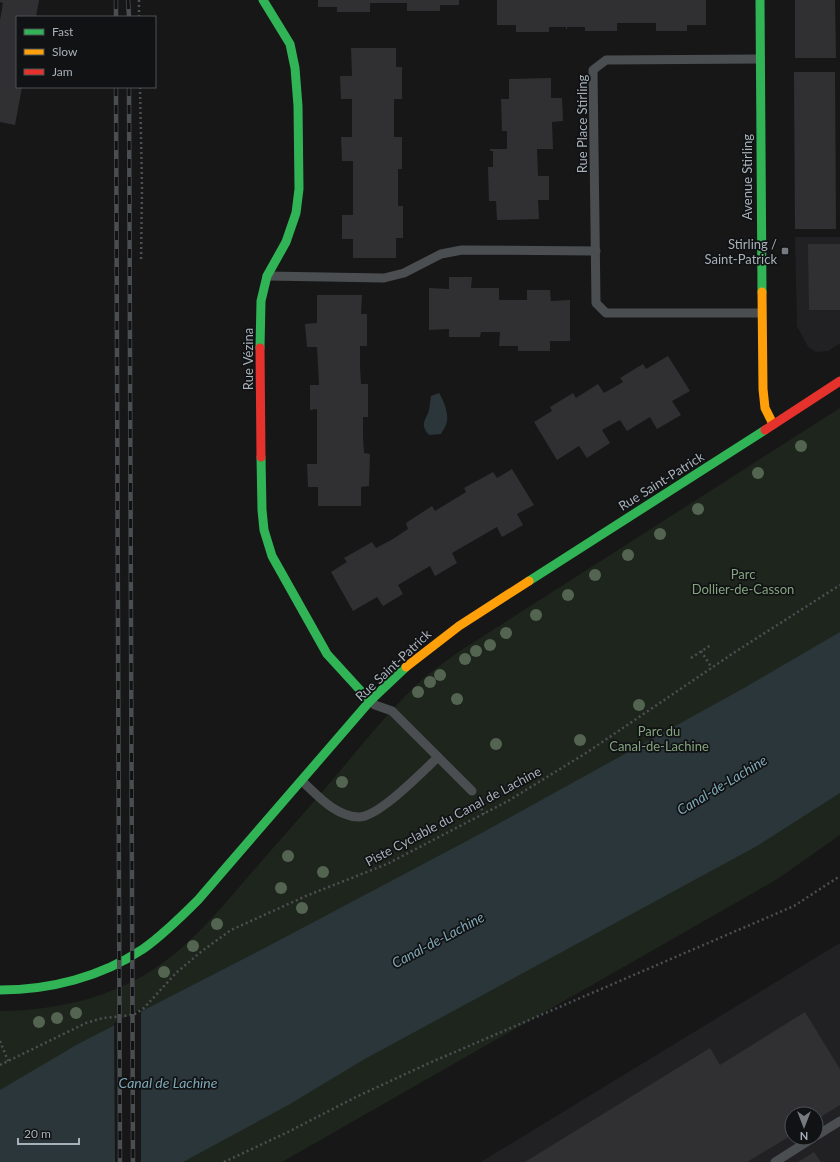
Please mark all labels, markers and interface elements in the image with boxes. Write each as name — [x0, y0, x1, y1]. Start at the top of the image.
legend — [16, 16, 156, 88]
text: Fast — [52, 24, 74, 39]
text: Slow — [52, 44, 78, 59]
text: Jam — [52, 64, 73, 79]
street label: Rue Place Stirling — [574, 74, 590, 173]
street label: Avenue Stirling — [739, 134, 755, 220]
place label: Stirling / Saint-Patrick — [705, 236, 777, 267]
marker: Stirling / Saint-Patrick — [780, 246, 790, 256]
street label: Rue Vézina — [240, 328, 256, 390]
street label: Rue Saint-Patrick — [615, 448, 707, 514]
park label: Parc Dollier-de-Casson — [692, 566, 794, 597]
street label: Rue Saint-Patrick — [352, 626, 435, 704]
park label: Parc du Canal-de-Lachine — [609, 723, 709, 754]
water label: Canal-de-Lachine — [674, 751, 770, 818]
street label: Piste Cyclable du Canal de Lachine — [362, 763, 544, 869]
water label: Canal-de-Lachine — [389, 908, 487, 971]
water label: Canal de Lachine — [119, 1074, 218, 1091]
north arrow — [784, 1106, 824, 1146]
scale bar — [18, 1120, 79, 1146]
text: 20 m — [24, 1126, 51, 1141]
text: N — [800, 1130, 808, 1143]

